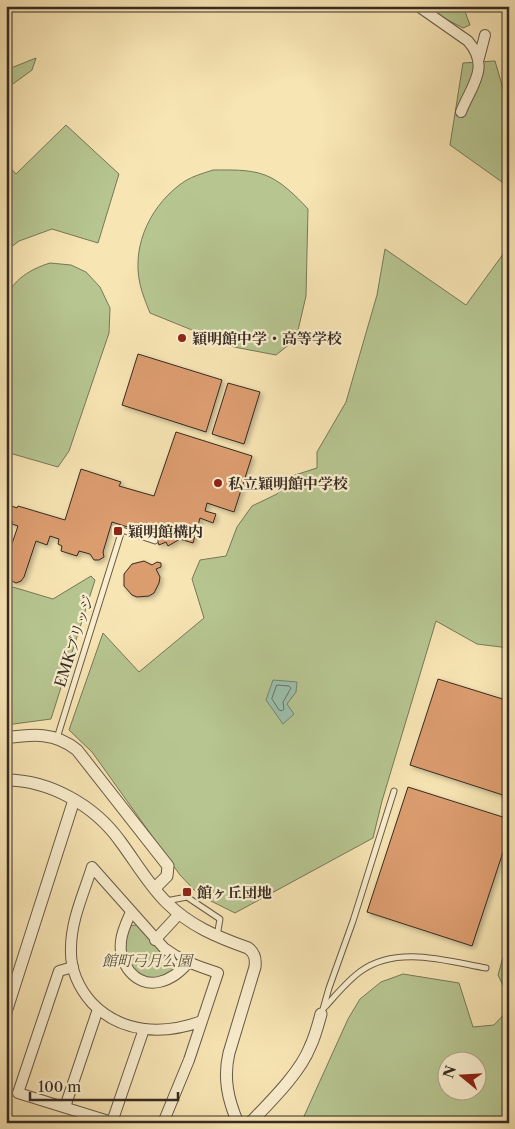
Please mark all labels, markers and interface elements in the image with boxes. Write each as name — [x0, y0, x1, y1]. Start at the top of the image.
place label: 穎明館中学・高等学校 — [192, 329, 342, 348]
marker: 穎明館中学・高等学校 — [176, 332, 188, 344]
place label: 私立穎明館中学校 — [228, 474, 348, 493]
marker: 私立穎明館中学校 — [212, 477, 224, 489]
place label: 穎明館構内 — [128, 522, 203, 541]
marker: 穎明館構内 — [112, 525, 124, 537]
street label: EMKブリッジ — [50, 592, 98, 690]
place label: 館ヶ丘団地 — [197, 883, 272, 902]
marker: 館ヶ丘団地 — [181, 886, 193, 898]
park label: 館町弓月公園 — [102, 951, 195, 970]
north arrow — [438, 1052, 488, 1102]
text: N — [439, 1063, 460, 1081]
scale bar — [30, 1069, 178, 1101]
text: 100 m — [38, 1077, 81, 1096]

